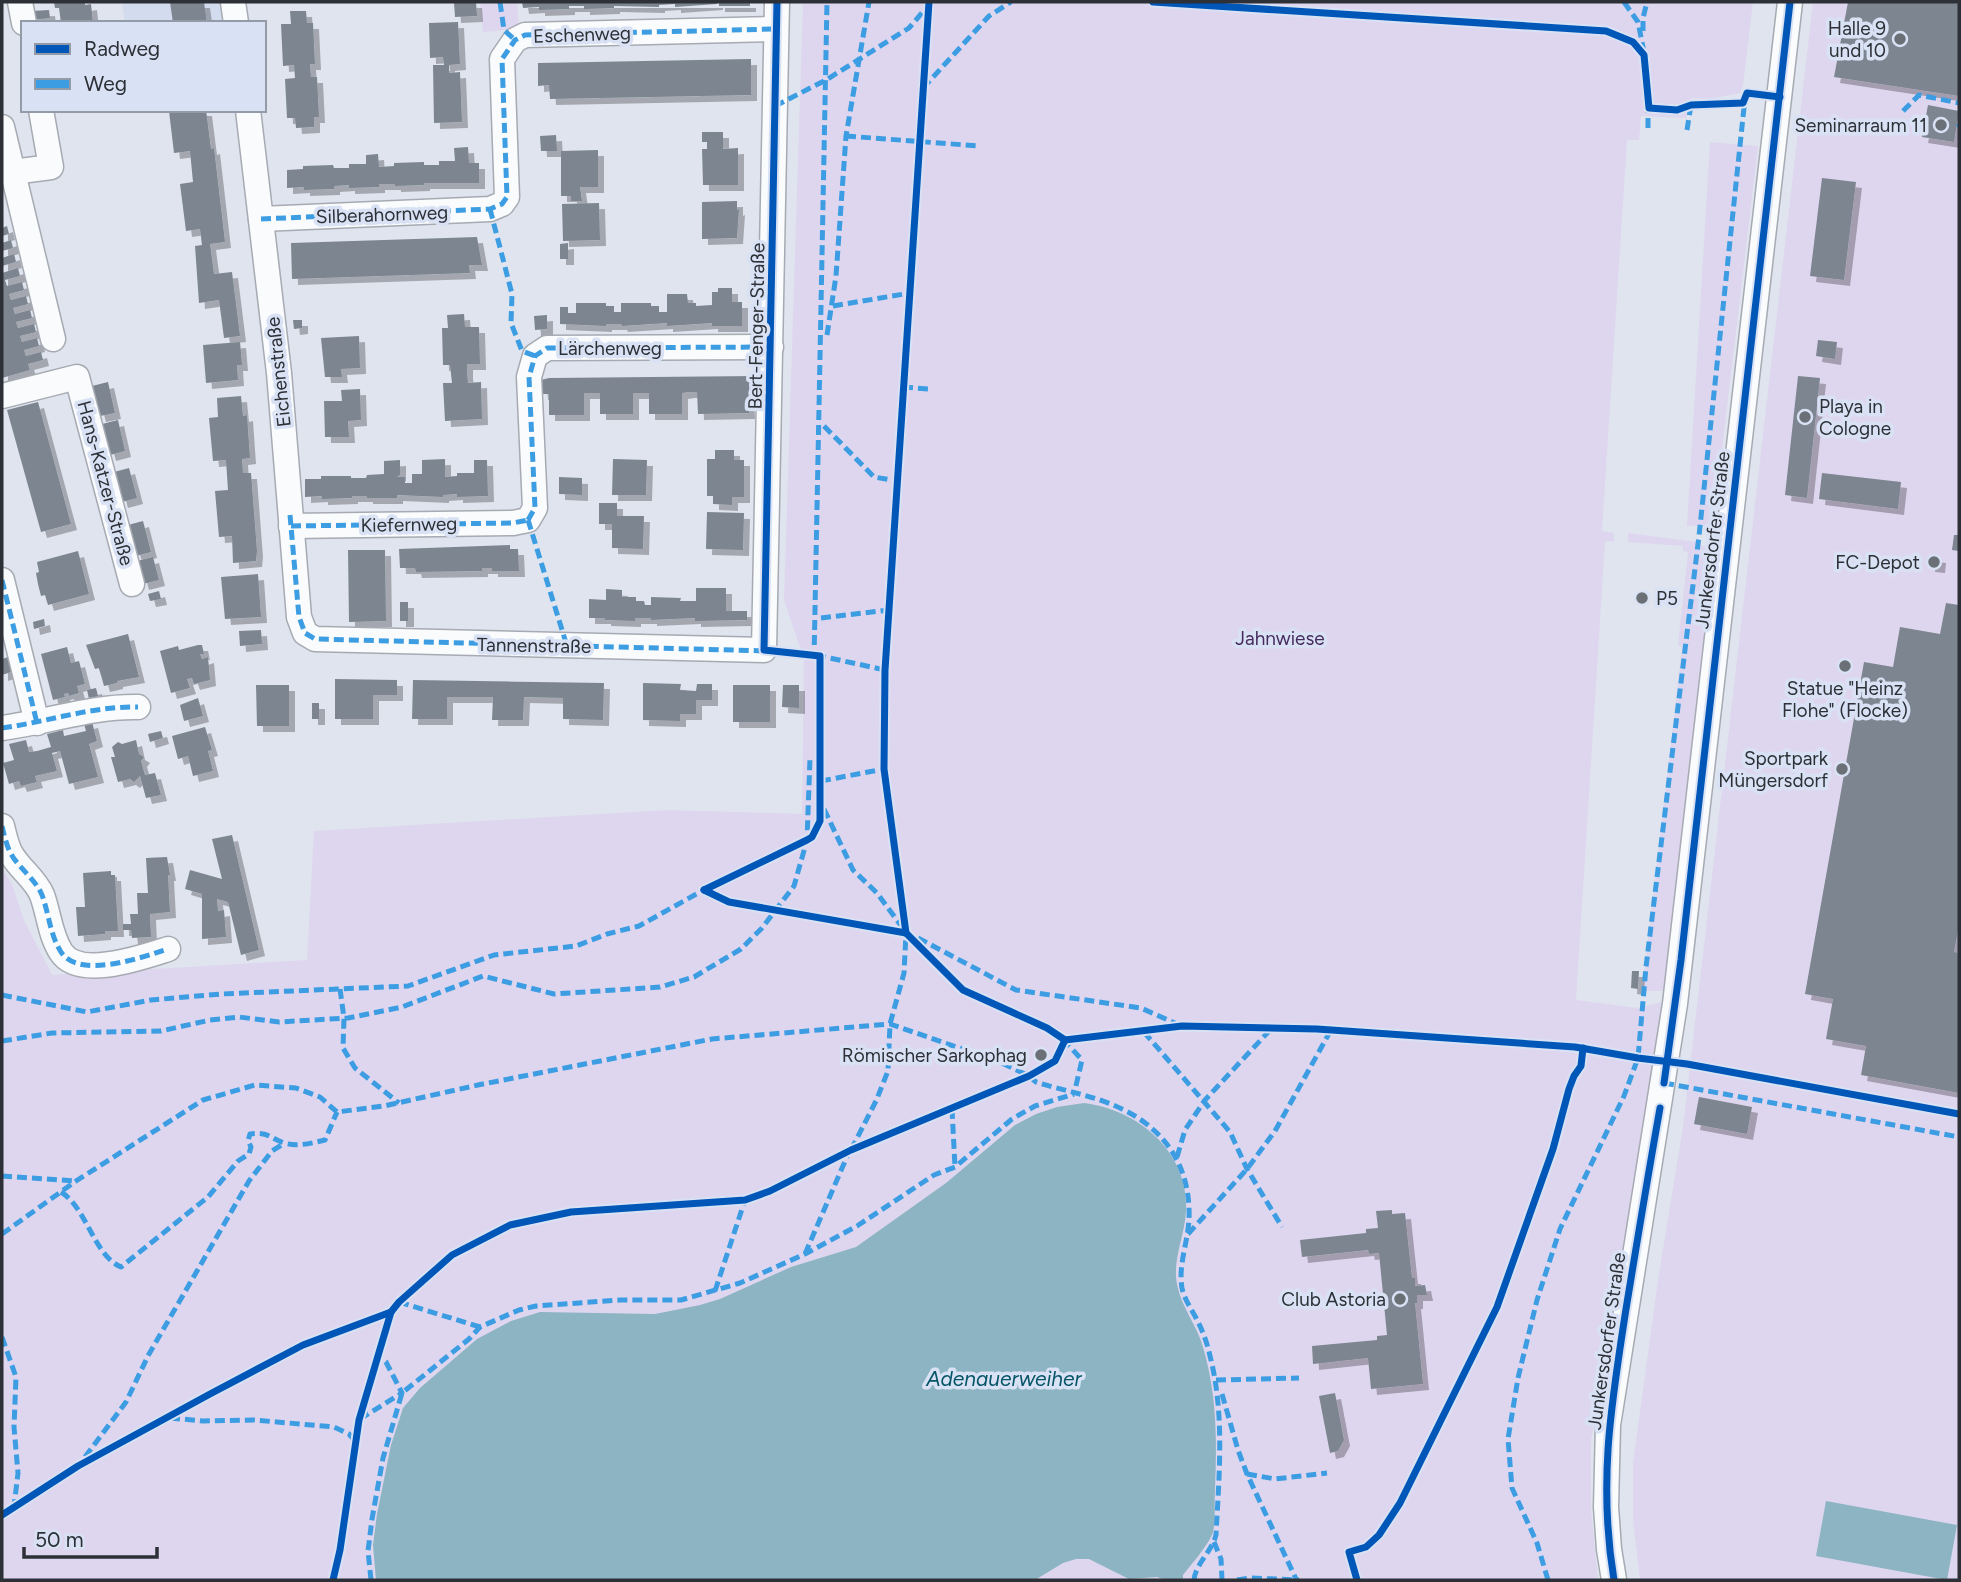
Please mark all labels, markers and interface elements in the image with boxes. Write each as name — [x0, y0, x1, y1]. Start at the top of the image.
place label: Halle 9 und 10 — [1828, 17, 1886, 62]
legend — [21, 21, 266, 112]
street label: Eschenweg — [533, 21, 631, 48]
marker: Halle 9 und 10 — [1892, 31, 1908, 47]
text: Radweg — [84, 36, 160, 61]
text: Weg — [84, 71, 127, 96]
place label: Seminarraum 11 — [1794, 114, 1927, 137]
marker: Seminarraum 11 — [1933, 117, 1949, 133]
street label: Silberahornweg — [315, 201, 449, 228]
street label: Bert-Fenger-Straße — [744, 243, 769, 410]
street label: Eichenstraße — [261, 316, 296, 428]
street label: Lärchenweg — [558, 337, 662, 360]
place label: Playa in Cologne — [1819, 395, 1891, 440]
street label: Hans-Katzer-Straße — [72, 398, 139, 568]
marker: Playa in Cologne — [1797, 409, 1813, 425]
street label: Junkersdorfer Straße — [1690, 450, 1735, 630]
street label: Kiefernweg — [360, 512, 458, 537]
place label: FC-Depot — [1835, 551, 1920, 574]
marker: FC-Depot — [1926, 554, 1942, 570]
place label: P5 — [1656, 587, 1678, 610]
marker: P5 — [1634, 590, 1650, 606]
park label: Jahnwiese — [1235, 627, 1325, 650]
street label: Tannenstraße — [477, 633, 591, 658]
marker: Statue "Heinz Flohe" (Flocke) — [1837, 658, 1853, 674]
place label: Statue "Heinz Flohe" (Flocke) — [1782, 677, 1908, 722]
place label: Sportpark Müngersdorf — [1718, 747, 1829, 792]
marker: Sportpark Müngersdorf — [1834, 761, 1850, 777]
place label: Römischer Sarkophag — [842, 1044, 1027, 1067]
marker: Römischer Sarkophag — [1033, 1047, 1049, 1063]
street label: Junkersdorfer Straße — [1583, 1251, 1630, 1431]
place label: Club Astoria — [1281, 1288, 1386, 1311]
marker: Club Astoria — [1392, 1291, 1408, 1307]
water label: Adenauerweiher — [925, 1366, 1083, 1391]
scale bar — [24, 1516, 158, 1560]
text: 50 m — [35, 1527, 84, 1552]

